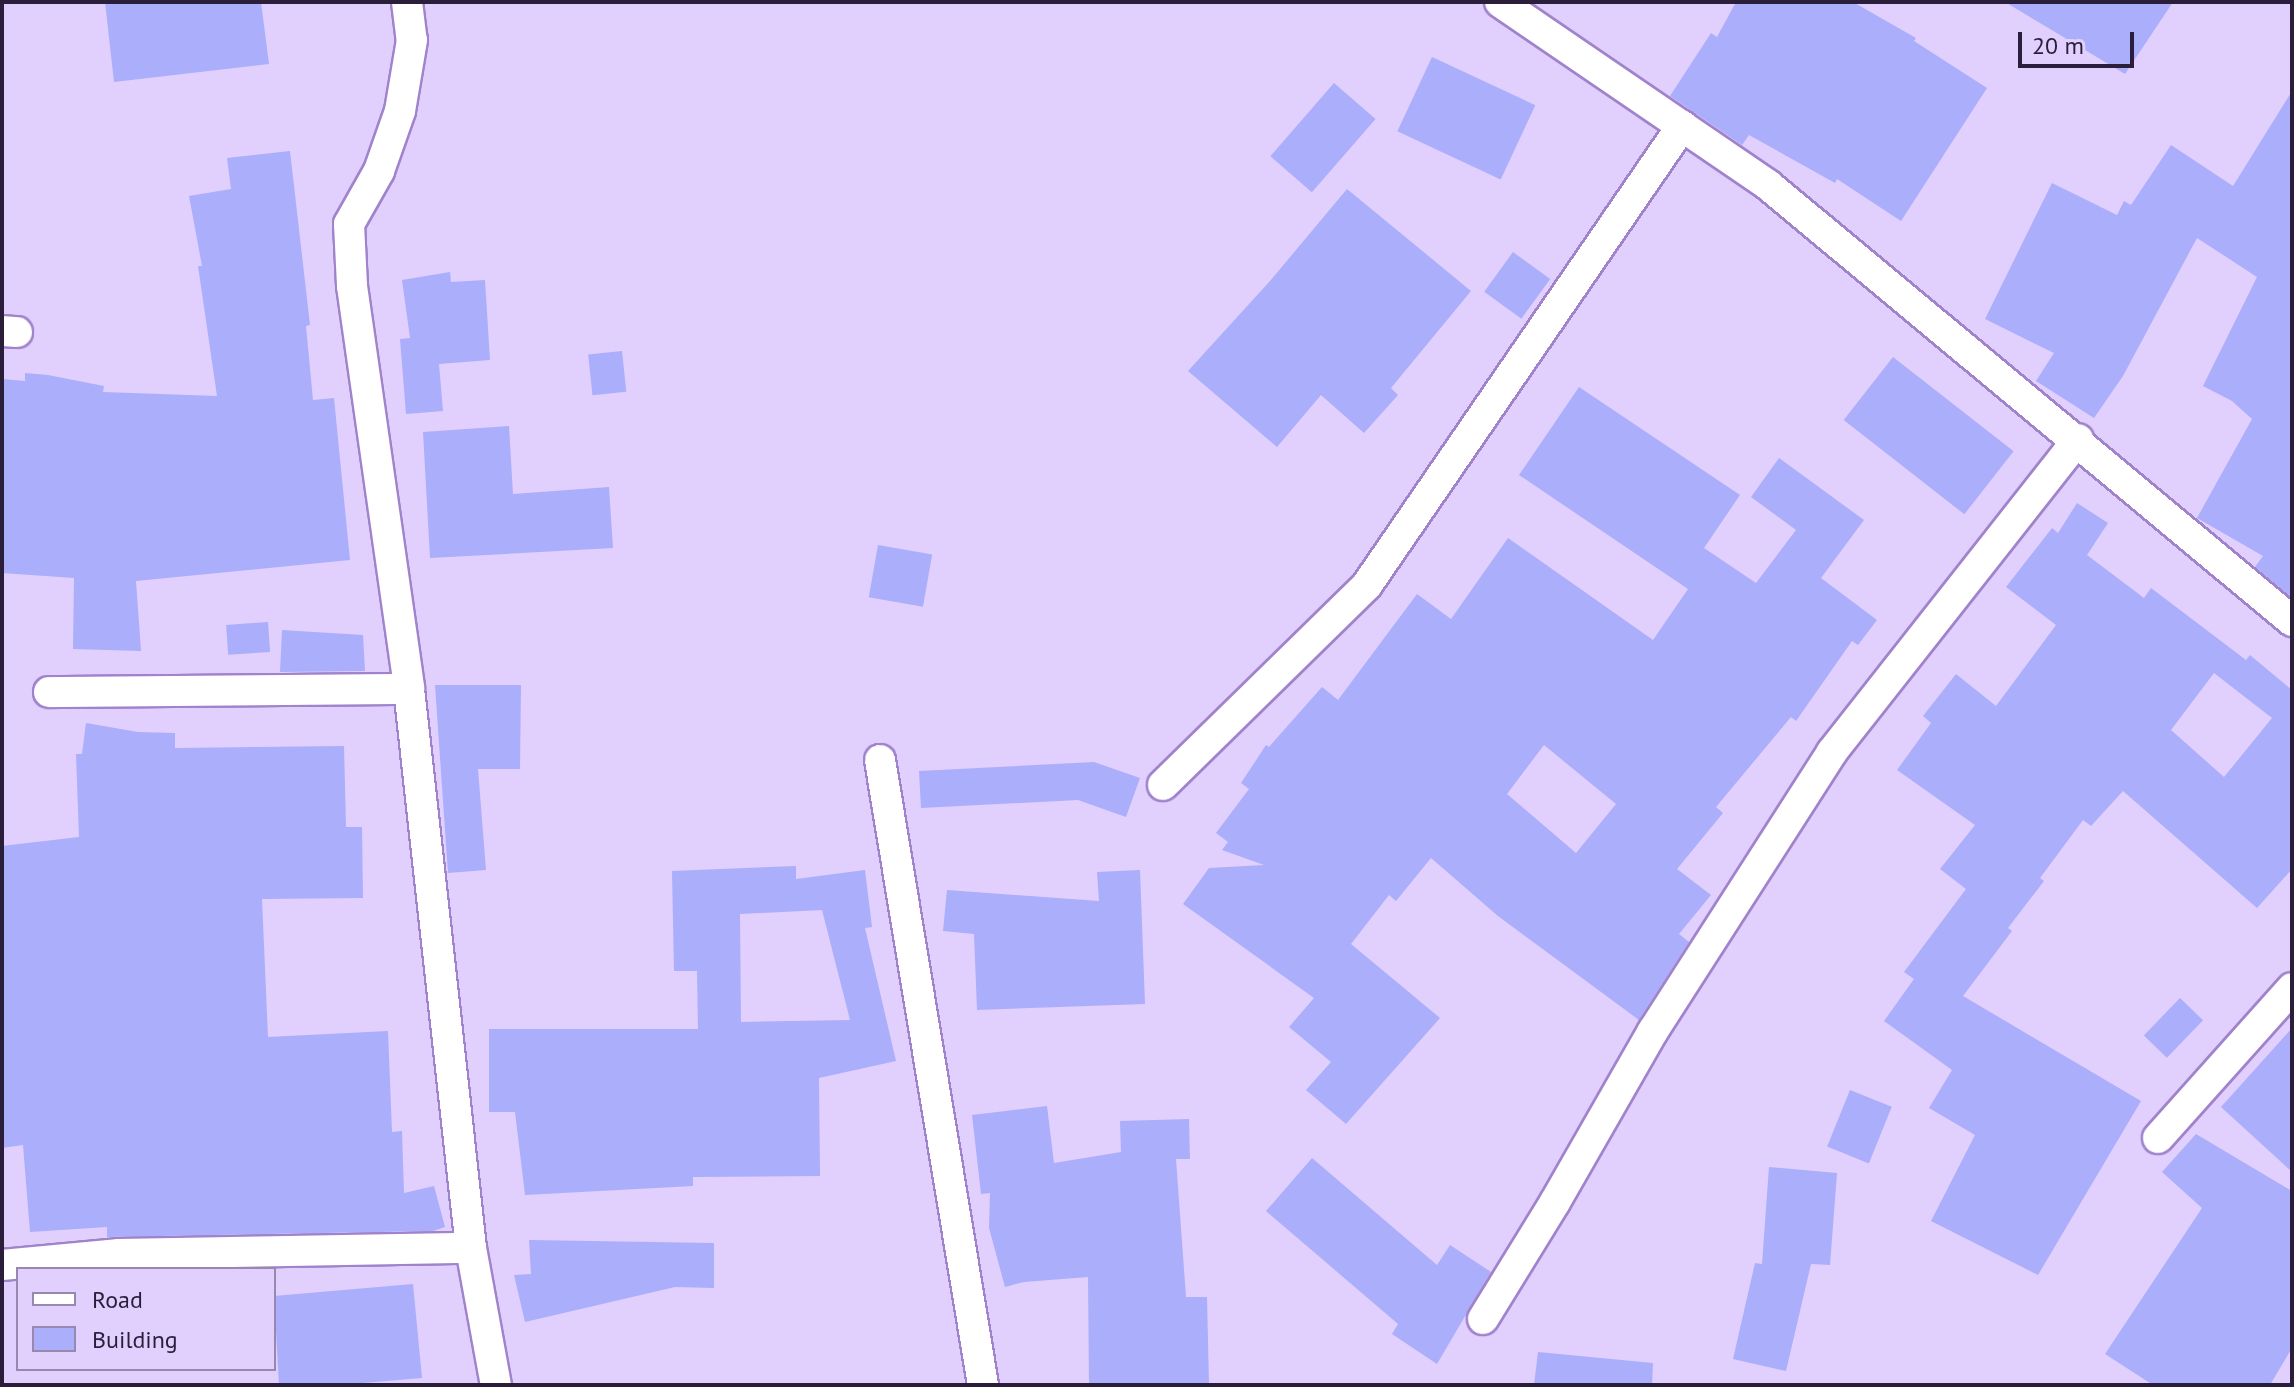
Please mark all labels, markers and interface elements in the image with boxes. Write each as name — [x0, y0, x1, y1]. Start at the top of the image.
scale bar — [2022, 16, 2138, 66]
text: 20 m — [2032, 30, 2084, 61]
legend — [16, 1267, 276, 1371]
text: Road — [92, 1284, 143, 1315]
text: Building — [92, 1324, 178, 1355]

